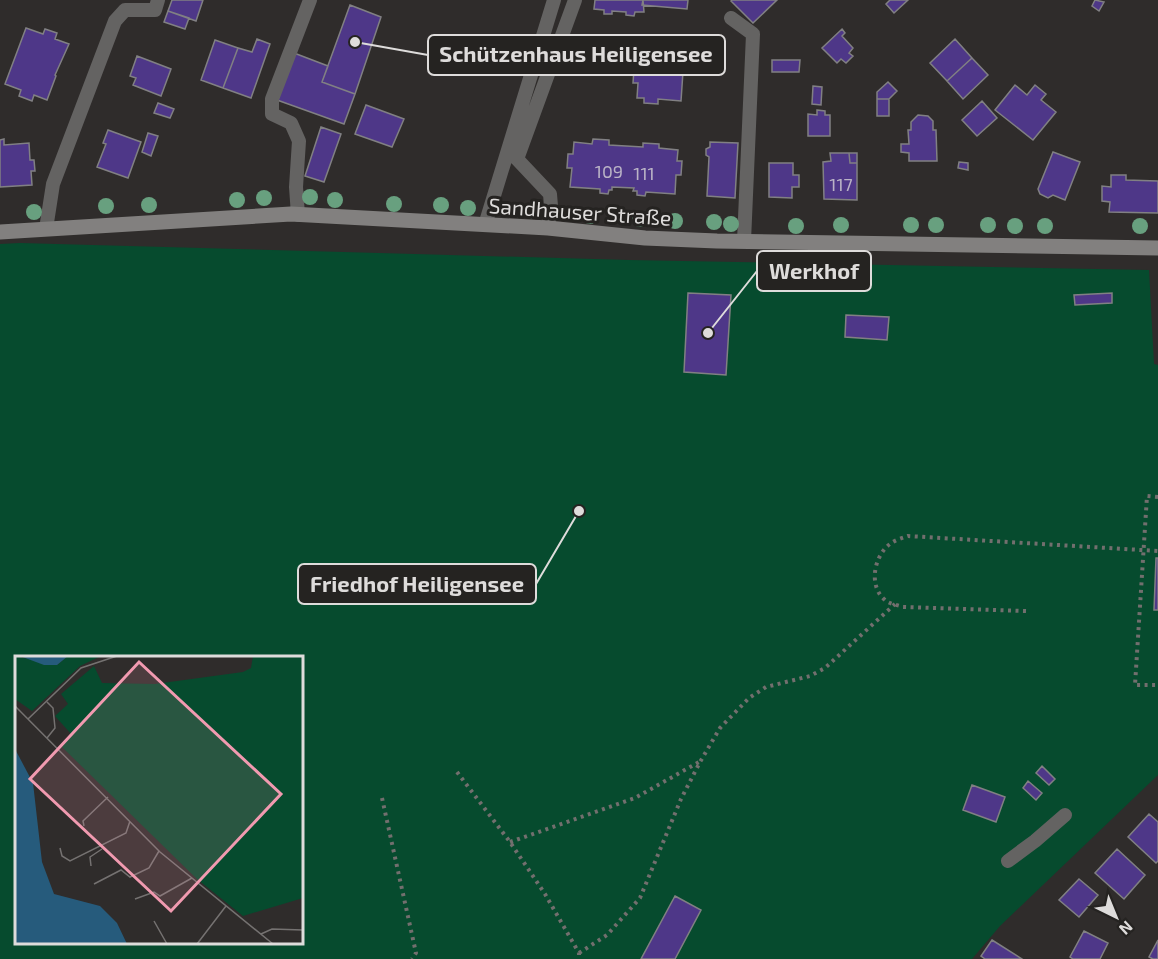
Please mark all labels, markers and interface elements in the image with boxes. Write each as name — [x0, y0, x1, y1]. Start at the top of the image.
callout: Schützenhaus Heiligensee — [428, 35, 725, 75]
text: Schützenhaus Heiligensee — [439, 40, 713, 66]
house number: 109 — [595, 160, 623, 182]
house number: 111 — [633, 162, 655, 184]
house number: 117 — [829, 173, 853, 195]
street label: Sandhauser Straße — [488, 192, 672, 230]
callout: Werkhof — [757, 251, 871, 291]
text: Werkhof — [769, 257, 860, 283]
callout: Friedhof Heiligensee — [298, 564, 536, 604]
text: Friedhof Heiligensee — [310, 570, 524, 596]
inset map — [15, 656, 303, 944]
north arrow — [1086, 887, 1146, 947]
text: N — [1116, 917, 1137, 939]

